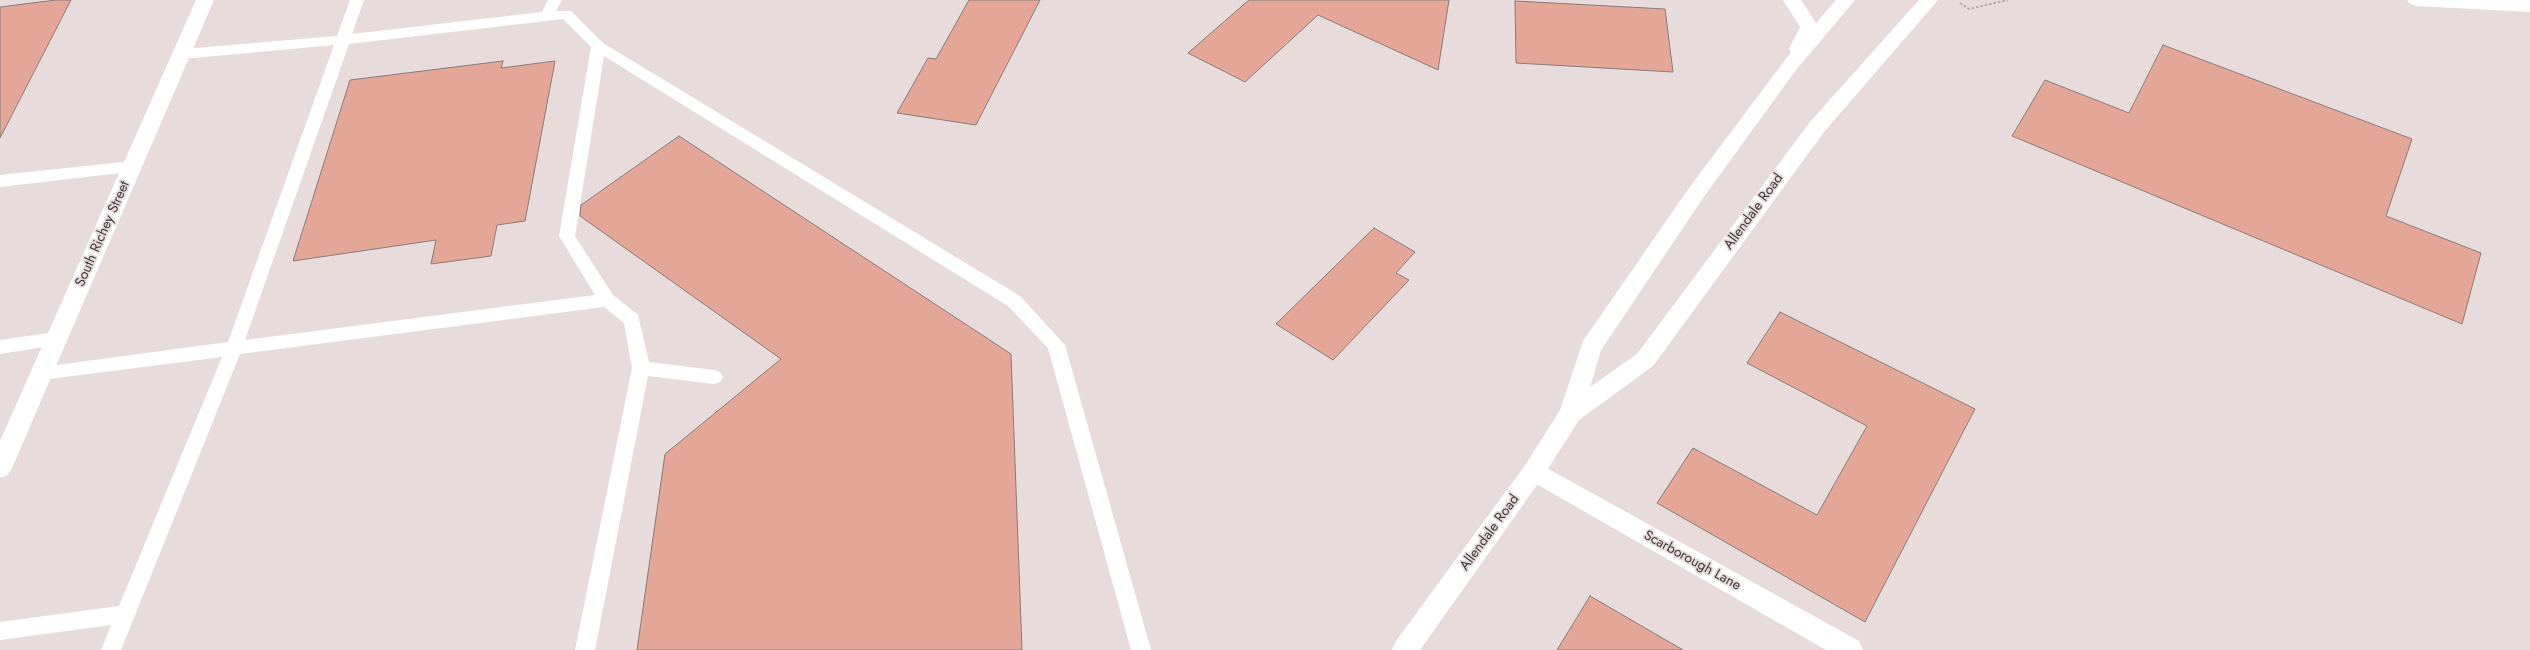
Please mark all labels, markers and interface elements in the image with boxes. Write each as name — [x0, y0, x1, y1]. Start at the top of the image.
street label: Allendale Road — [1721, 171, 1787, 253]
street label: South Richey Street — [72, 179, 134, 289]
street label: Allendale Road — [1457, 492, 1523, 574]
street label: Scarborough Lane — [1641, 527, 1743, 595]

